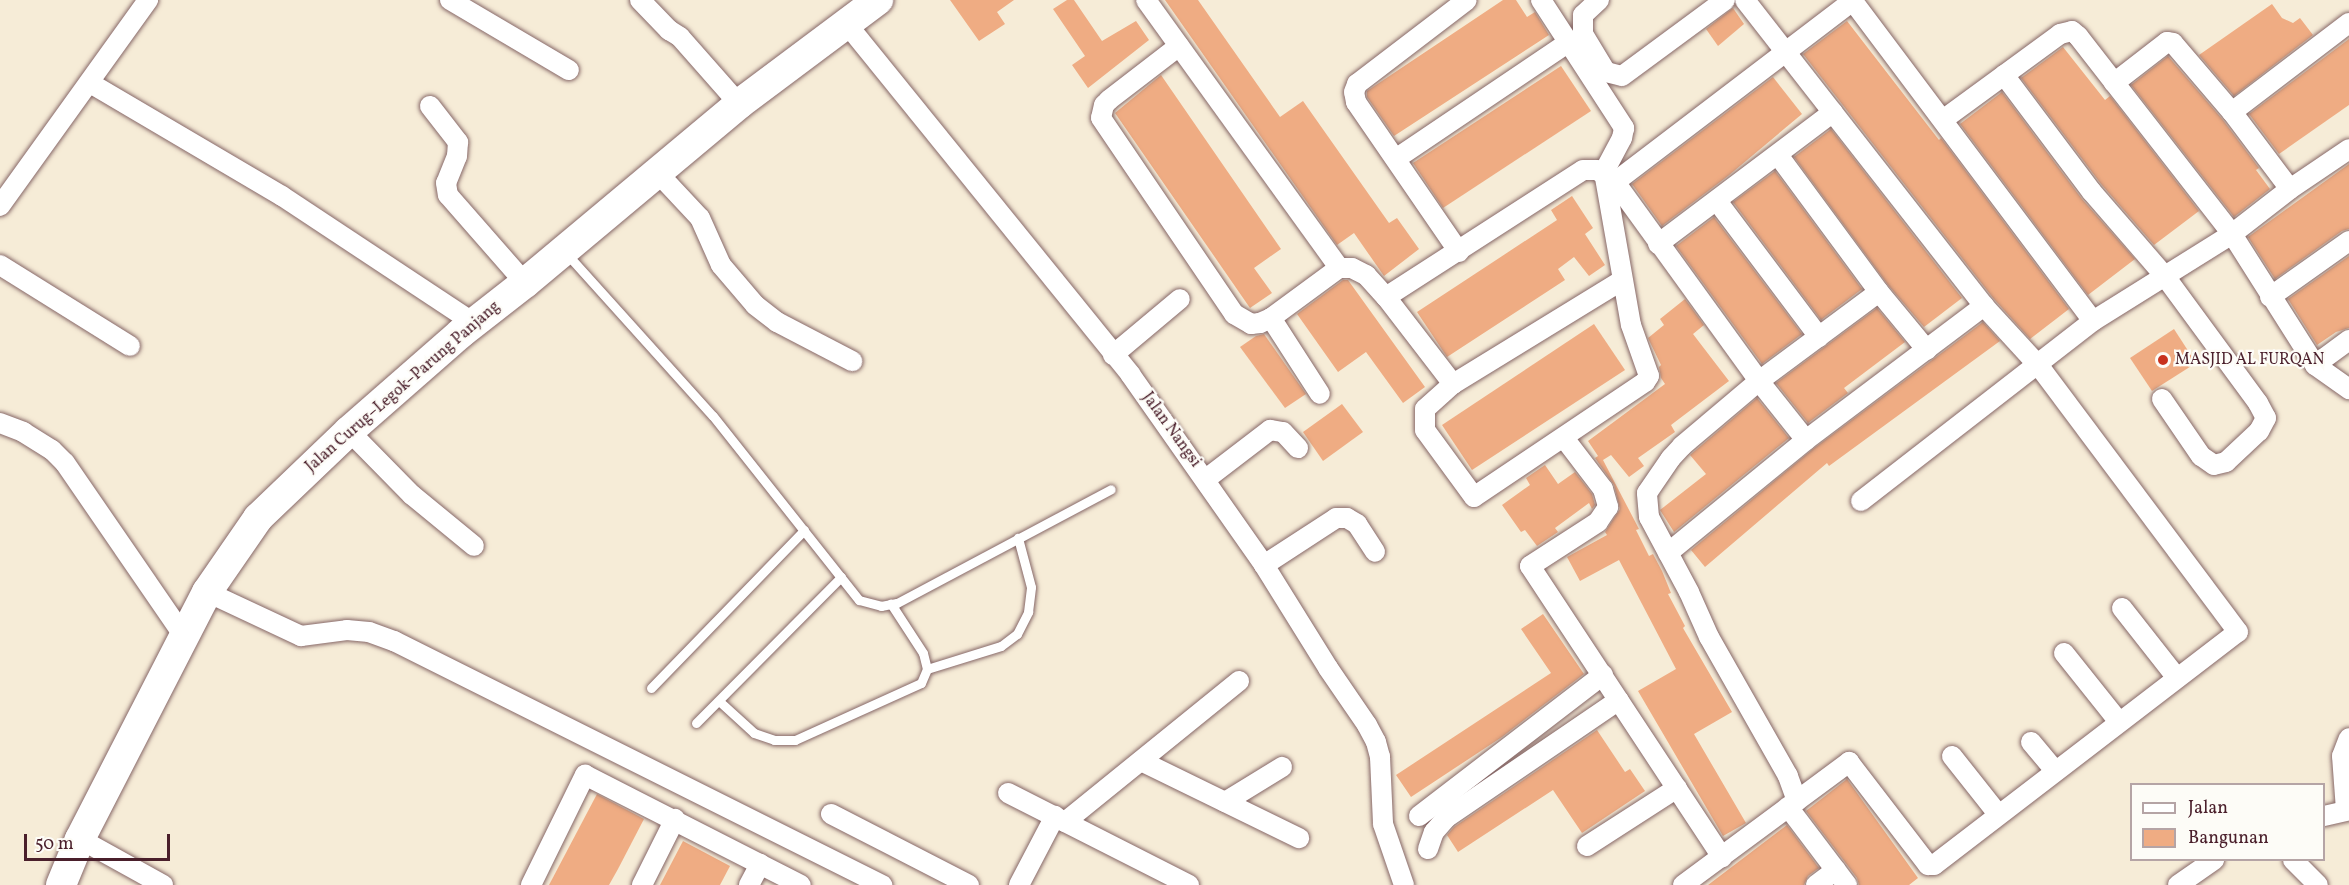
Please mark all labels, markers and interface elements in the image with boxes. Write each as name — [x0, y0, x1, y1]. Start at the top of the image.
street label: Jalan Curug–Legok–Parung Panjang — [302, 297, 504, 477]
place label: MASJID AL FURQAN — [2175, 350, 2324, 370]
marker: MASJID AL FURQAN — [2156, 353, 2170, 367]
street label: Jalan Nangsi — [1137, 389, 1205, 471]
legend — [2130, 783, 2325, 861]
text: Jalan — [2188, 796, 2228, 821]
scale bar — [27, 822, 172, 860]
text: Bangunan — [2188, 826, 2269, 851]
text: 50 m — [35, 832, 74, 857]

